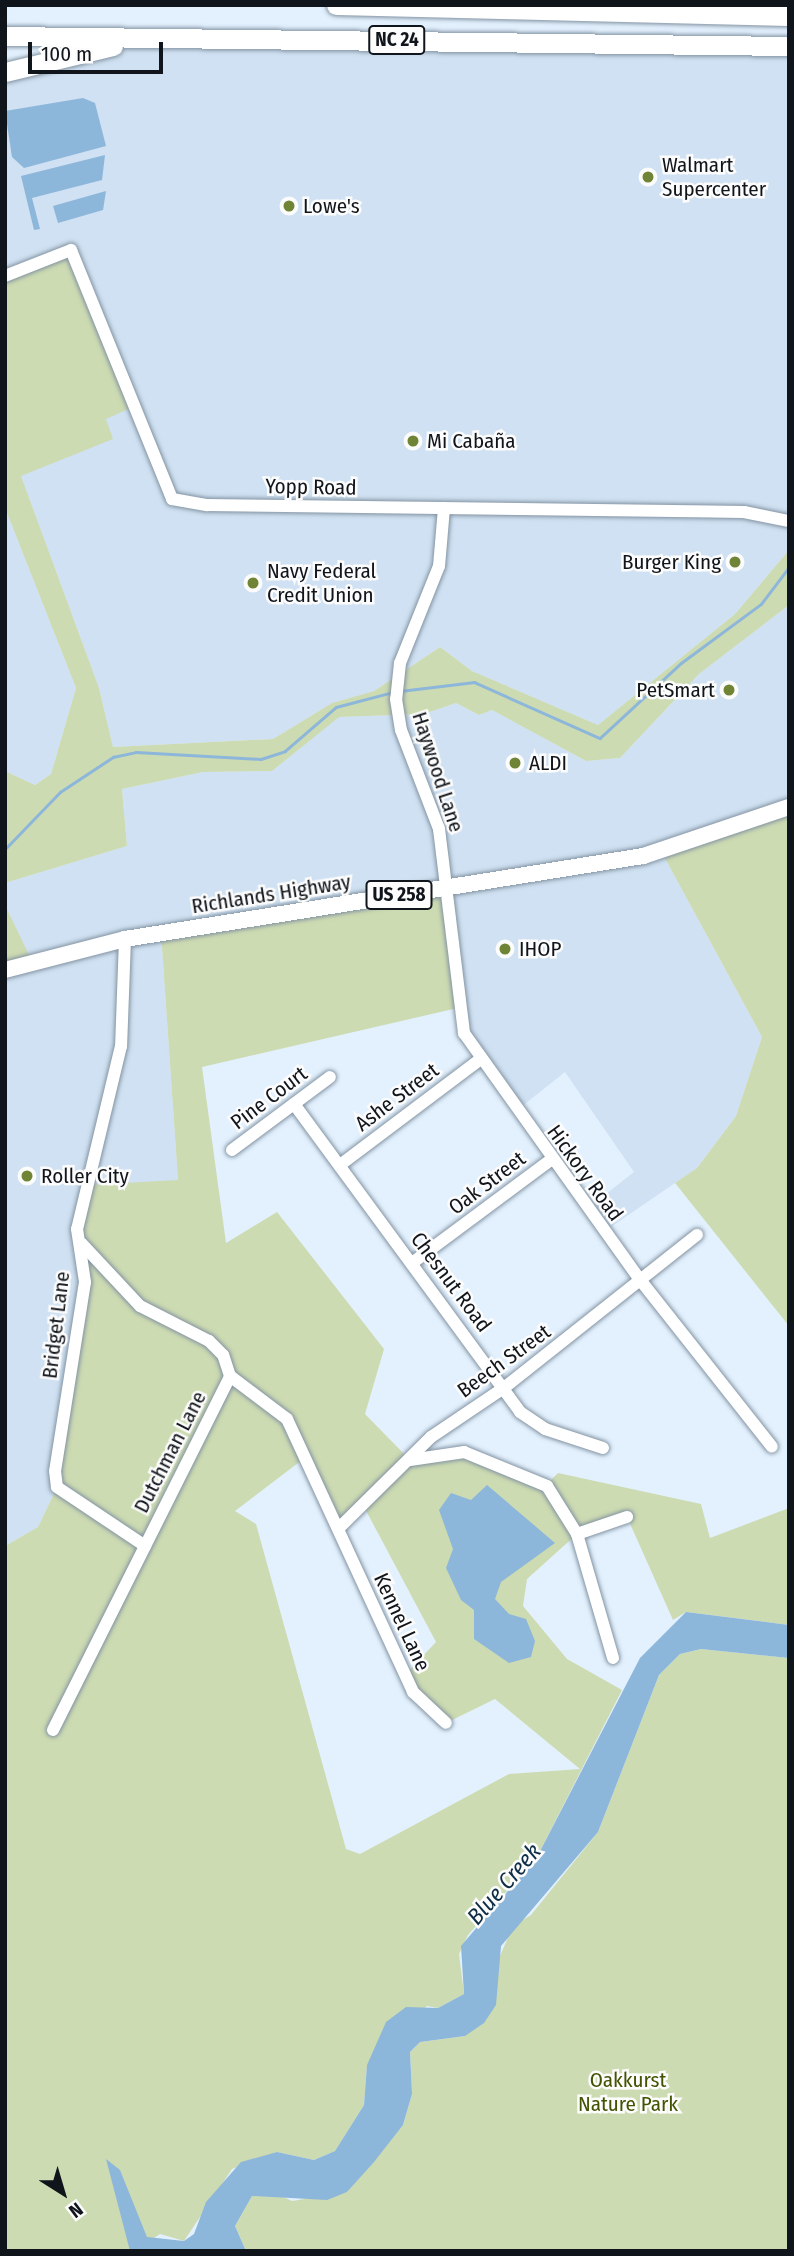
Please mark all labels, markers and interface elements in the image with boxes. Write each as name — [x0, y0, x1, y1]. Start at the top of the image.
road number: NC 24 — [367, 24, 427, 56]
scale bar — [32, 28, 166, 72]
text: 100 m — [41, 41, 92, 67]
place label: Walmart Supercenter — [662, 152, 766, 202]
marker: Walmart Supercenter — [640, 169, 656, 185]
place label: Lowe's — [303, 193, 360, 219]
marker: Lowe's — [281, 198, 297, 214]
place label: Mi Cabaña — [427, 428, 516, 454]
marker: Mi Cabaña — [405, 433, 421, 449]
street label: Yopp Road — [265, 474, 357, 500]
place label: Burger King — [622, 549, 721, 575]
marker: Burger King — [727, 554, 743, 570]
place label: Navy Federal Credit Union — [267, 558, 376, 608]
marker: Navy Federal Credit Union — [245, 575, 261, 591]
place label: PetSmart — [636, 677, 715, 703]
marker: PetSmart — [721, 682, 737, 698]
street label: Haywood Lane — [407, 709, 469, 835]
place label: ALDI — [529, 750, 567, 776]
marker: ALDI — [507, 755, 523, 771]
street label: Richlands Highway — [190, 869, 352, 919]
road number: US 258 — [364, 880, 434, 911]
place label: IHOP — [519, 936, 561, 962]
marker: IHOP — [497, 941, 513, 957]
street label: Ashe Street — [350, 1057, 444, 1137]
street label: Pine Court — [226, 1061, 312, 1135]
street label: Hickory Road — [542, 1120, 628, 1226]
street label: Oak Street — [444, 1146, 530, 1220]
place label: Roller City — [41, 1163, 129, 1189]
marker: Roller City — [19, 1168, 35, 1184]
street label: Chesnut Road — [405, 1227, 497, 1337]
street label: Bridget Lane — [37, 1270, 75, 1380]
street label: Beech Street — [453, 1319, 555, 1403]
street label: Dutchman Lane — [129, 1387, 211, 1517]
street label: Kennel Lane — [368, 1569, 436, 1675]
water label: Blue Creek — [461, 1838, 547, 1930]
park label: Oakkurst Nature Park — [578, 2067, 678, 2117]
north arrow — [28, 2158, 98, 2228]
text: N — [64, 2198, 87, 2223]

